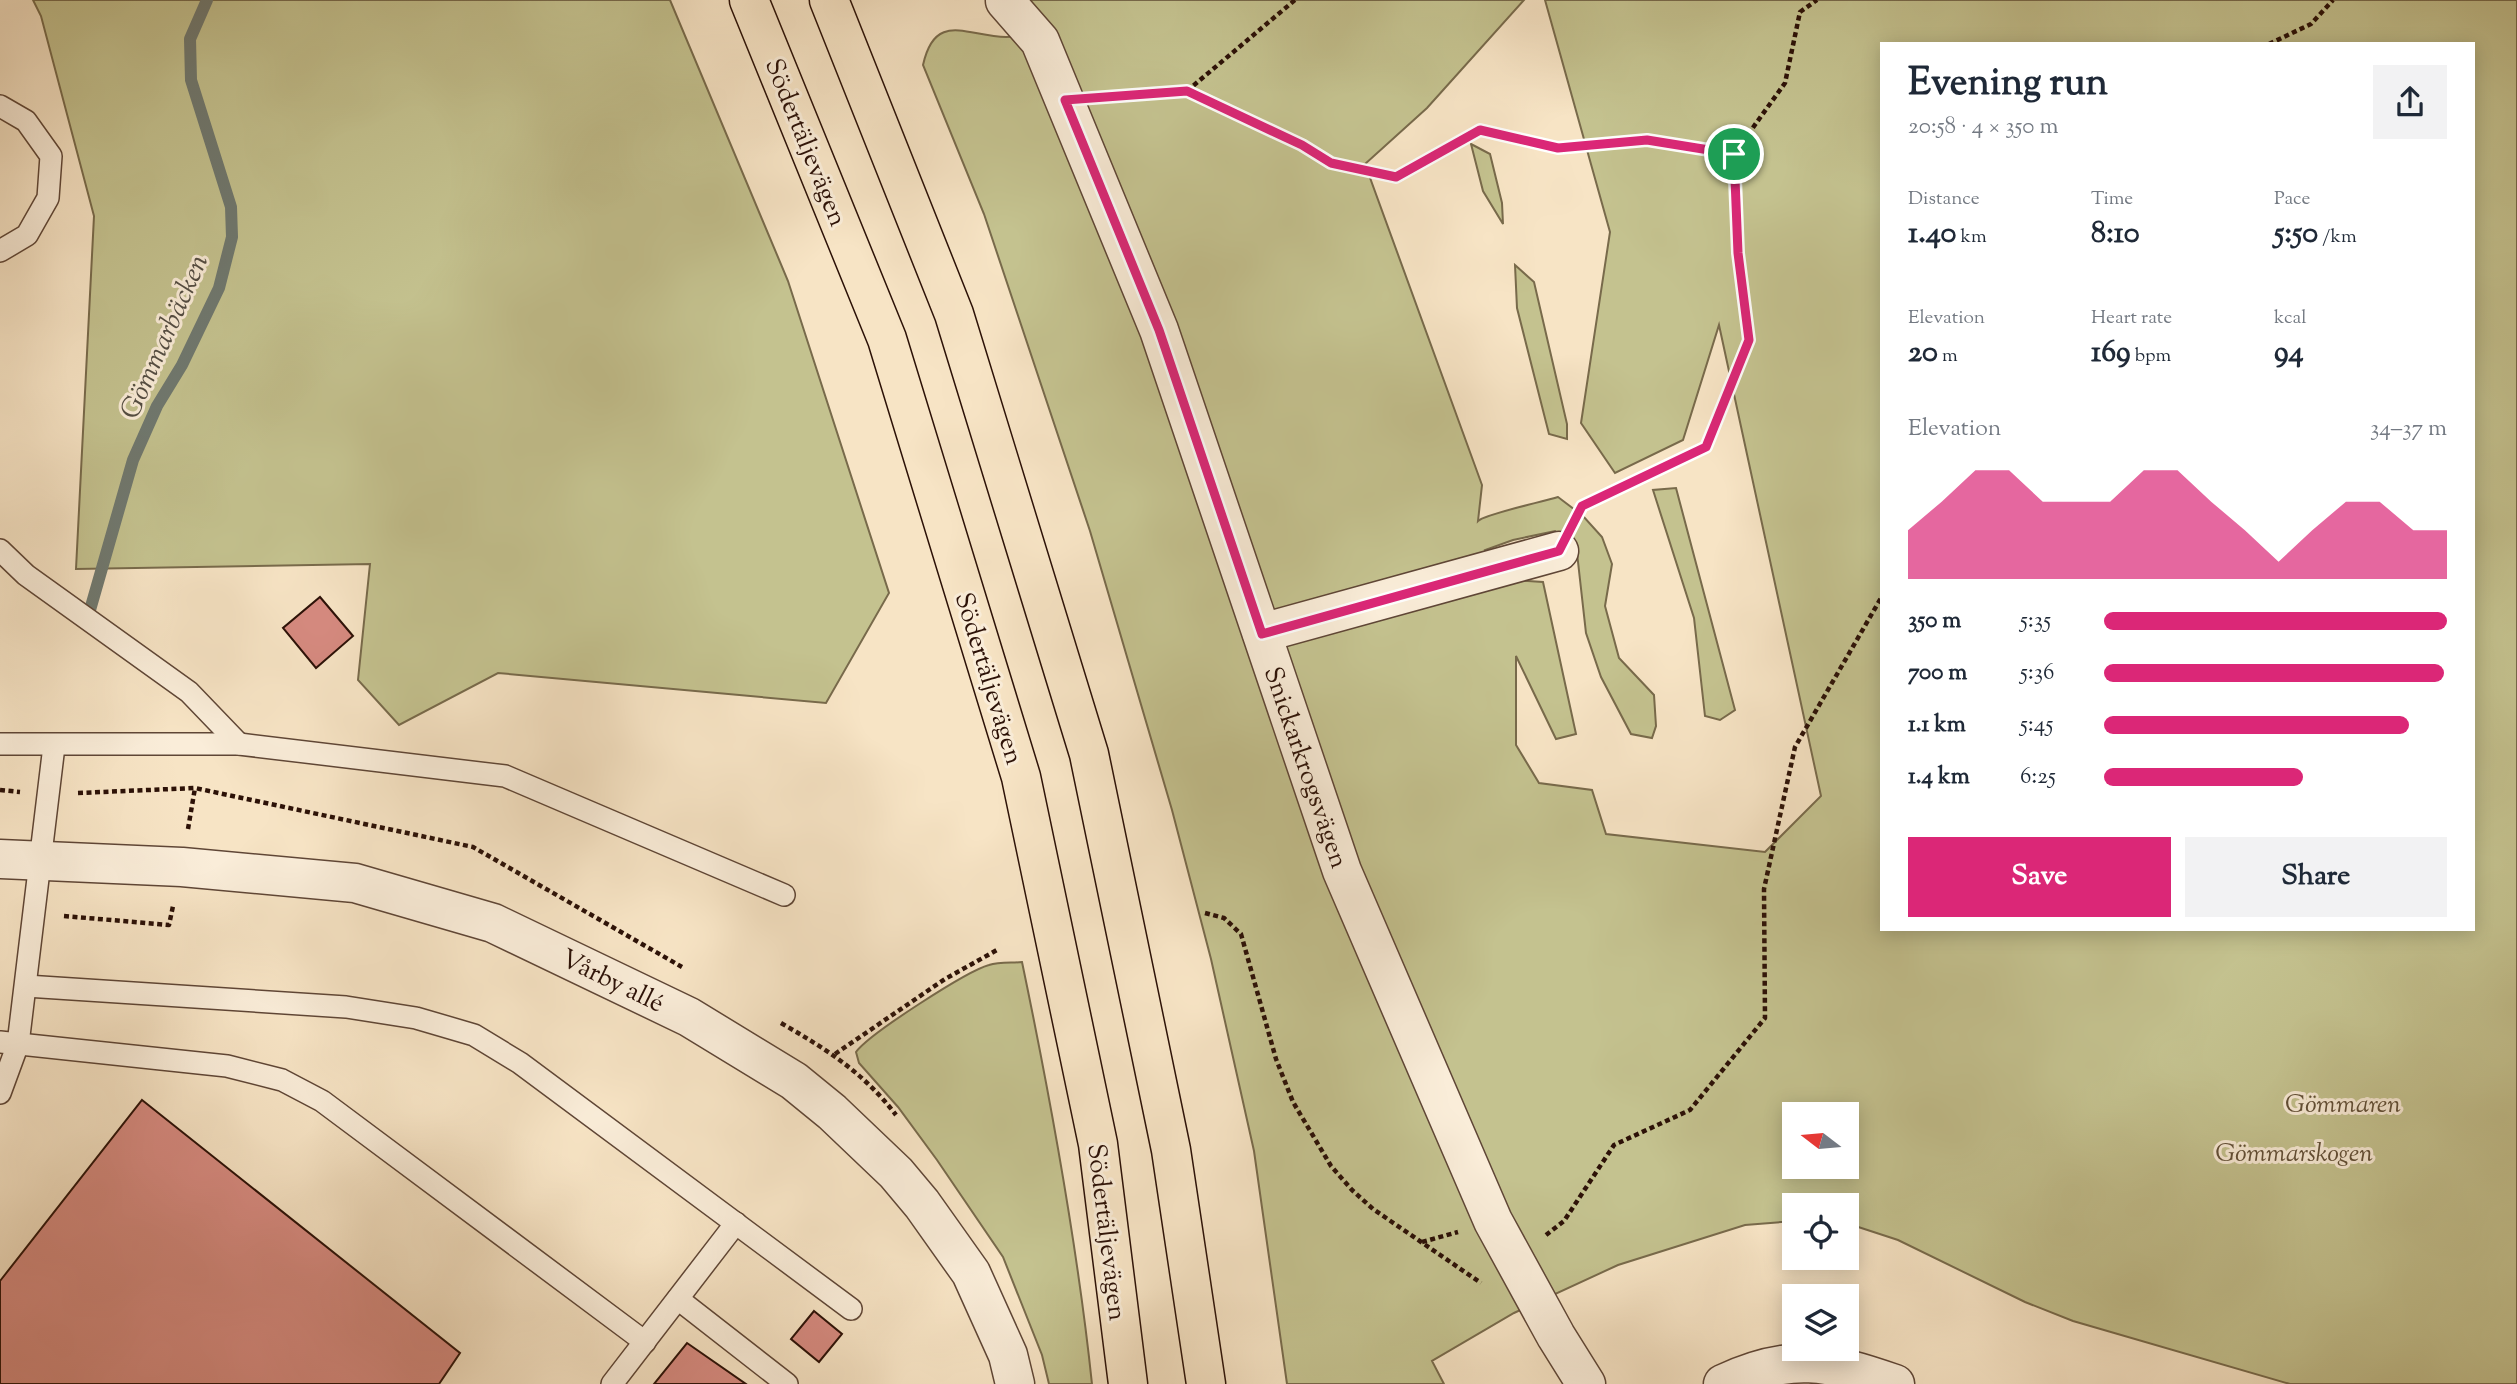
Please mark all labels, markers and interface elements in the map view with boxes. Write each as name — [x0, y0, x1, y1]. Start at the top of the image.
street label: Södertäljevägen — [754, 53, 855, 232]
text: Evening run — [1908, 58, 2108, 112]
button: share — [2373, 65, 2447, 139]
text: 20:58 · 4 × 350 m — [1908, 111, 2058, 144]
pin — [1704, 124, 1764, 184]
icon: arrive — [1715, 135, 1753, 173]
text: Distance — [1908, 186, 1980, 213]
text: Time — [2091, 186, 2133, 213]
text: Pace — [2274, 186, 2310, 213]
text: 1.40 — [1908, 213, 1956, 256]
text: 8:10 — [2091, 213, 2140, 256]
text: 5:50 — [2274, 213, 2318, 256]
text: km — [1956, 224, 1987, 251]
text: /km — [2318, 224, 2357, 251]
water label: Gömmarbäcken — [112, 248, 220, 426]
text: Elevation — [1908, 305, 1985, 332]
text: Heart rate — [2091, 305, 2172, 332]
text: kcal — [2274, 305, 2307, 332]
text: 20 — [1908, 332, 1938, 375]
text: 169 — [2091, 332, 2131, 375]
text: 94 — [2274, 332, 2304, 375]
text: m — [1938, 343, 1958, 370]
text: bpm — [2131, 343, 2171, 370]
text: Elevation — [1908, 413, 2001, 446]
text: 34–37 m — [2370, 413, 2447, 446]
street label: Södertäljevägen — [944, 588, 1031, 769]
text: 350 m — [1908, 605, 1961, 638]
text: 5:35 — [2020, 605, 2051, 638]
text: 700 m — [1908, 657, 1967, 690]
text: 5:36 — [2020, 657, 2054, 690]
street label: Snickarkrogsvägen — [1253, 662, 1356, 874]
text: 1.1 km — [1908, 709, 1966, 742]
text: 5:45 — [2020, 709, 2053, 742]
text: 1.4 km — [1908, 761, 1970, 794]
text: 6:25 — [2020, 761, 2056, 794]
button: Save — [1908, 837, 2171, 917]
button: Share — [2185, 837, 2447, 917]
street label: Vårby allé — [554, 941, 670, 1023]
park label: Gömmaren — [2285, 1087, 2401, 1124]
north arrow — [1782, 1102, 1858, 1180]
map controls — [1782, 1102, 1859, 1361]
park label: Gömmarskogen — [2215, 1136, 2373, 1173]
street label: Södertäljevägen — [1076, 1142, 1135, 1323]
button: locate — [1782, 1193, 1859, 1270]
button: layers — [1782, 1284, 1859, 1361]

